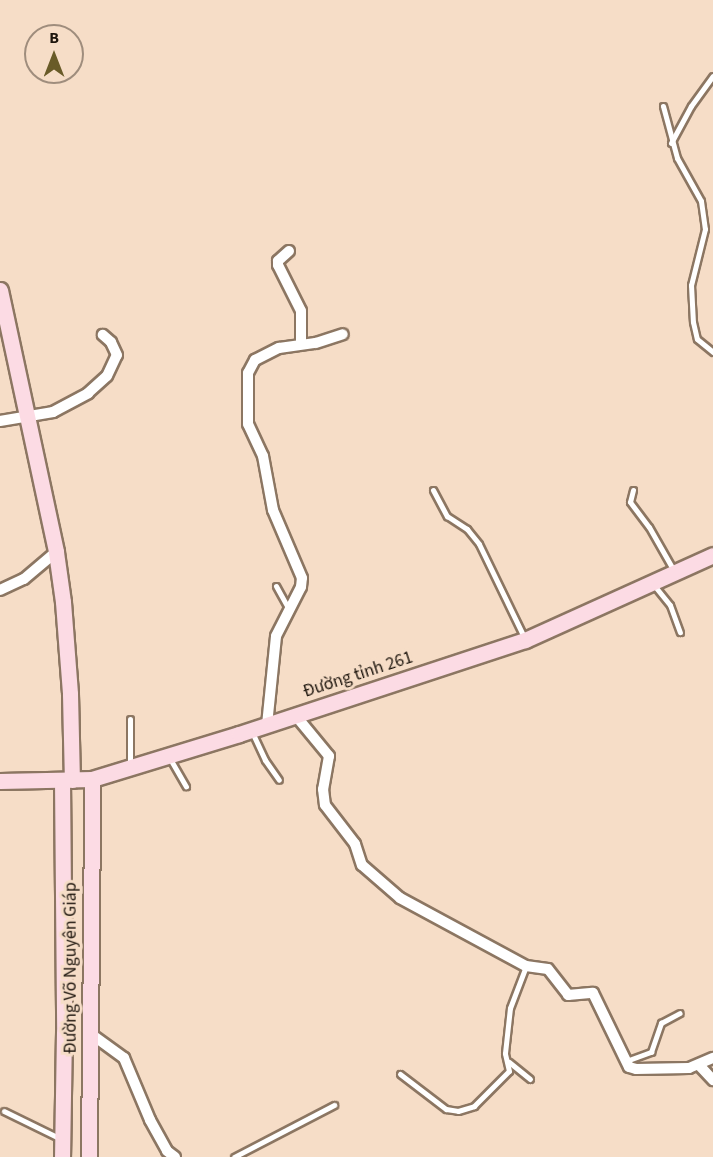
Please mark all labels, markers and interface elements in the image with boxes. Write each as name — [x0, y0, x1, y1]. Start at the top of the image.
north arrow — [24, 24, 84, 84]
text: B — [49, 27, 59, 49]
street label: Đường tỉnh 261 — [300, 647, 416, 703]
street label: Đường Võ Nguyên Giáp — [60, 882, 82, 1054]

